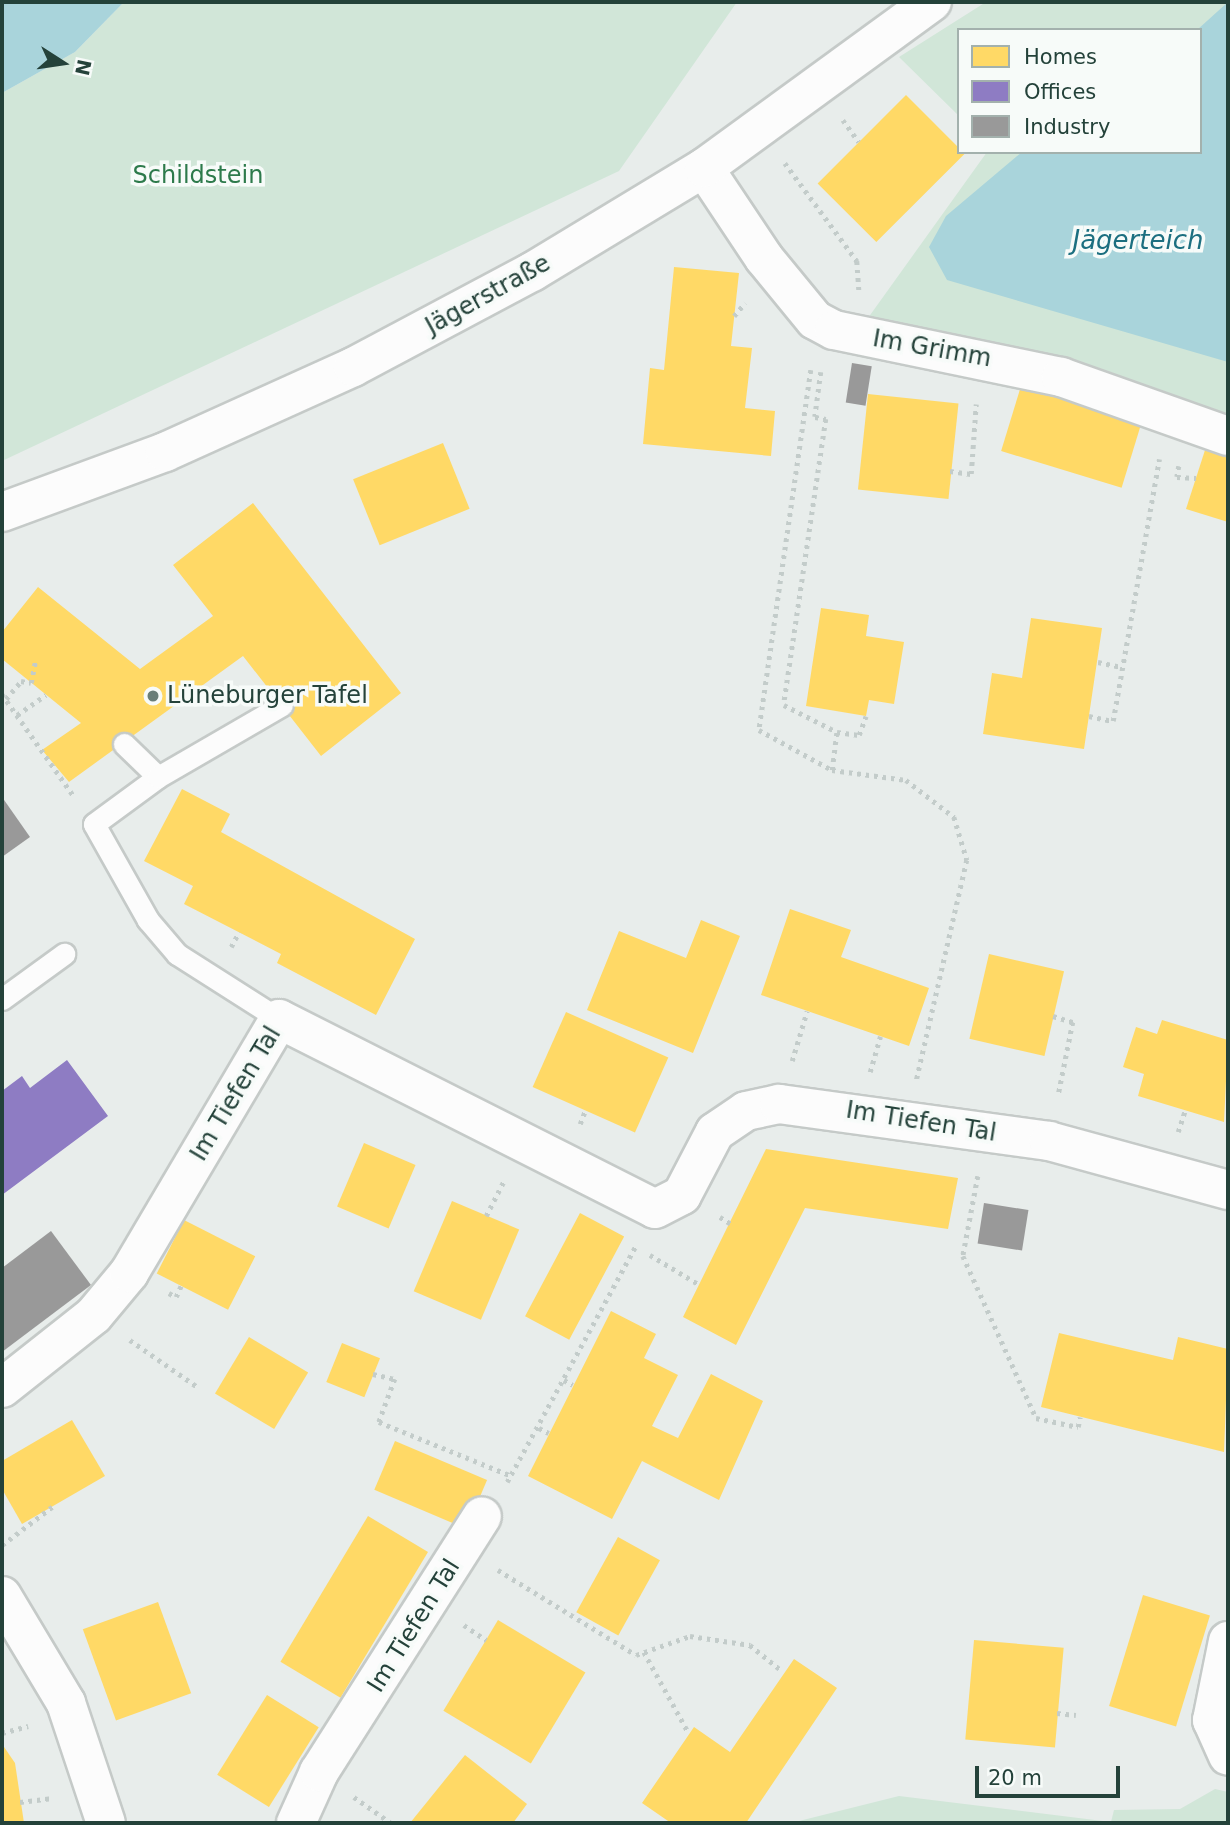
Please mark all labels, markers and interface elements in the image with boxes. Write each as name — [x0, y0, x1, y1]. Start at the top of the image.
north arrow — [28, 28, 98, 98]
legend — [957, 28, 1202, 154]
text: Homes — [1024, 45, 1097, 69]
text: N — [71, 57, 96, 77]
text: Offices — [1024, 80, 1096, 104]
text: Industry — [1024, 115, 1110, 139]
park label: Schildstein — [133, 162, 263, 190]
water label: Jägerteich — [1073, 225, 1203, 257]
street label: Jägerstraße — [421, 249, 555, 341]
street label: Im Grimm — [870, 324, 994, 374]
place label: Lüneburger Tafel — [167, 682, 368, 710]
marker: Lüneburger Tafel — [145, 688, 161, 704]
street label: Im Tiefen Tal — [185, 1022, 287, 1166]
street label: Im Tiefen Tal — [844, 1096, 998, 1148]
street label: Im Tiefen Tal — [362, 1554, 466, 1698]
scale bar — [978, 1752, 1123, 1796]
text: 20 m — [988, 1766, 1042, 1790]

